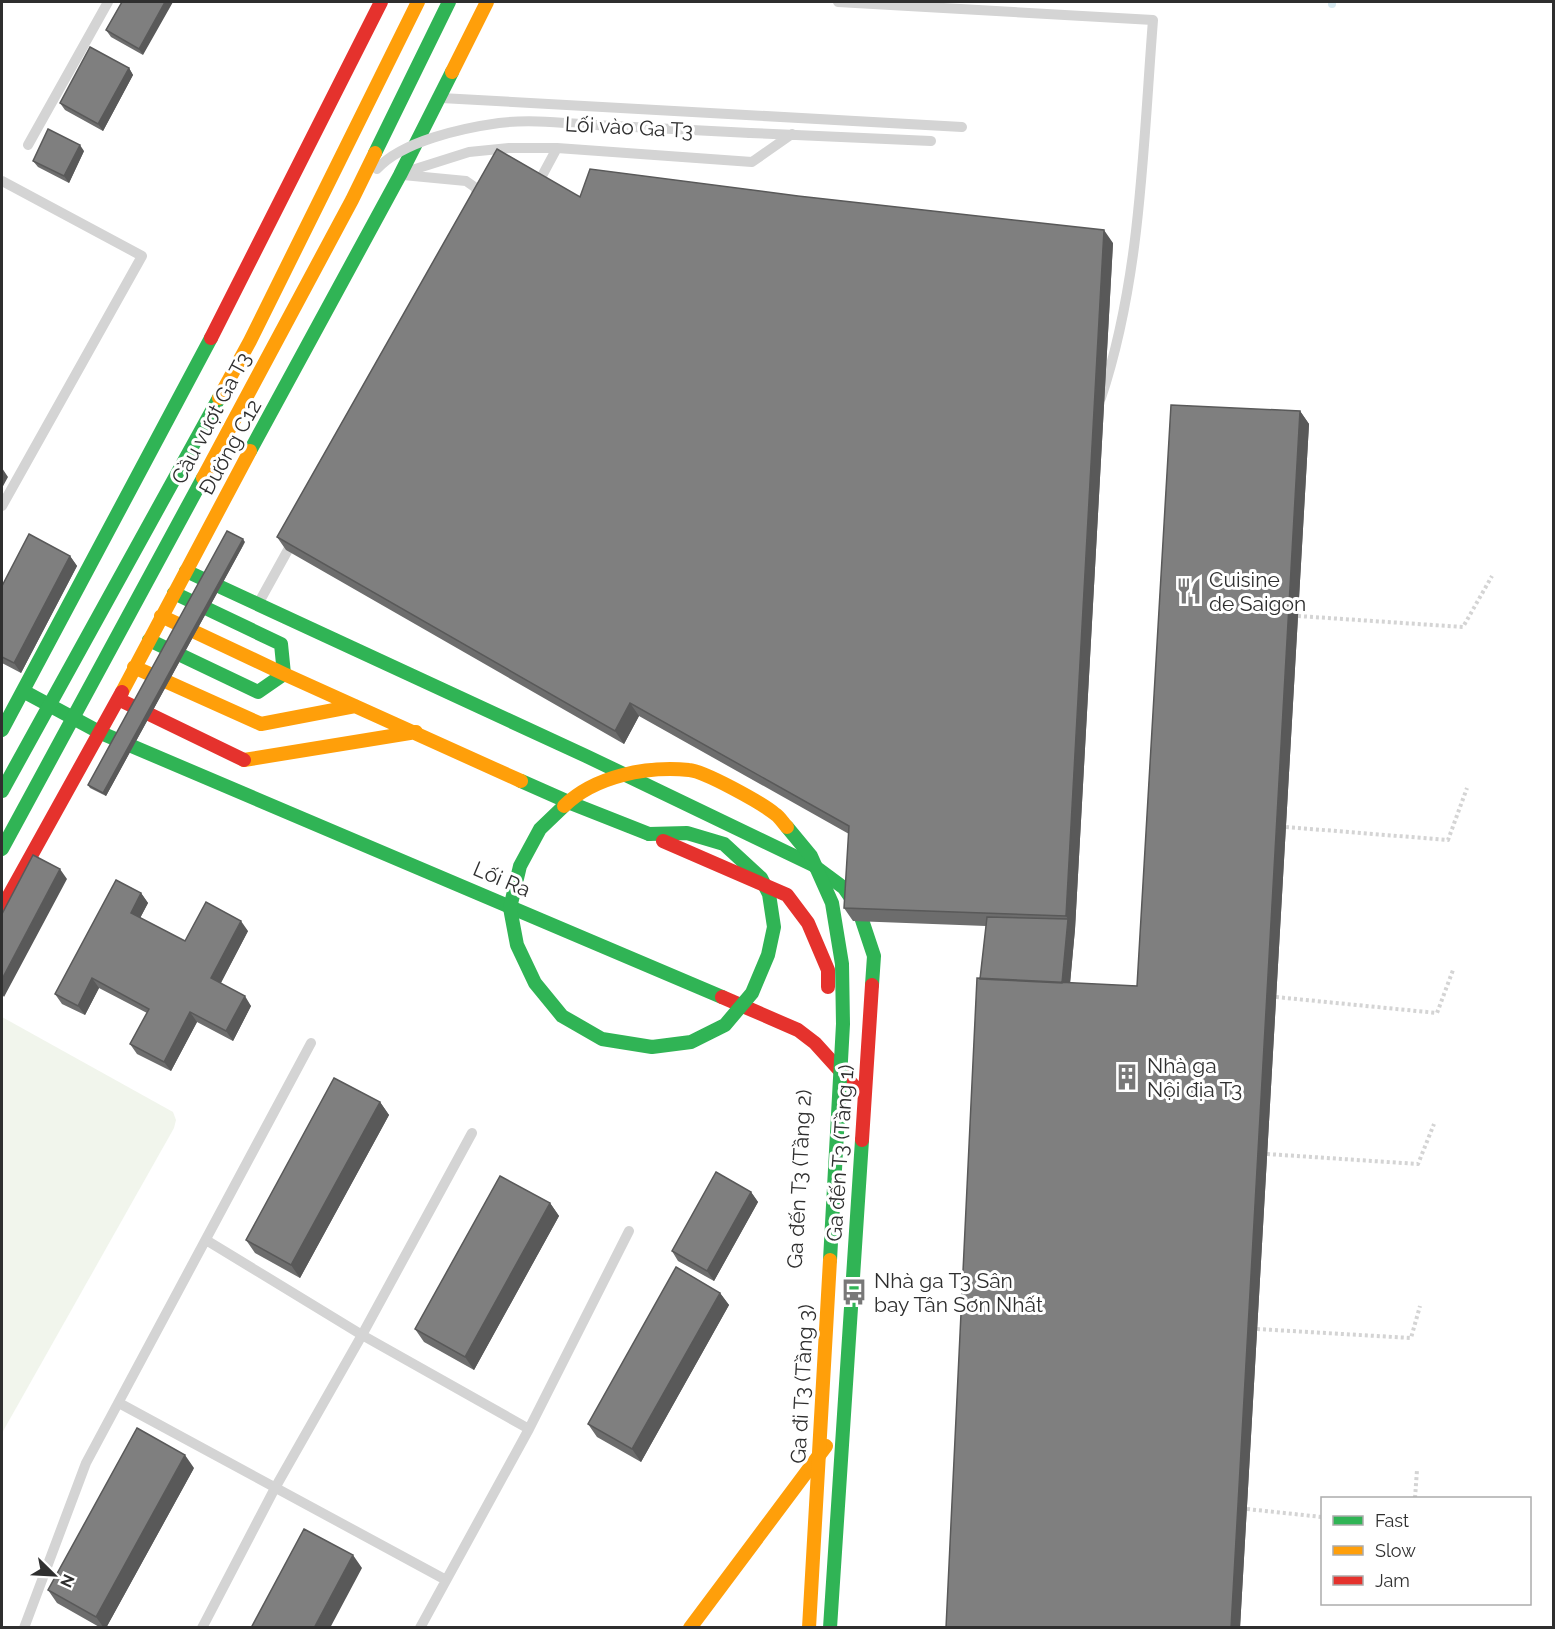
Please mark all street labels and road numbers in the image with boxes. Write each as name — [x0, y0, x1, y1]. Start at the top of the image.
street label: Lối vào Ga T3 — [564, 111, 694, 143]
street label: Cầu vượt Ga T3 — [166, 348, 256, 488]
street label: Đường C12 — [194, 395, 266, 499]
street label: Lối Ra — [470, 856, 534, 902]
street label: Ga đến T3 (Tầng 1) — [821, 1064, 859, 1242]
street label: Ga đến T3 (Tầng 2) — [782, 1089, 816, 1269]
street label: Ga đi T3 (Tầng 3) — [785, 1304, 819, 1464]

